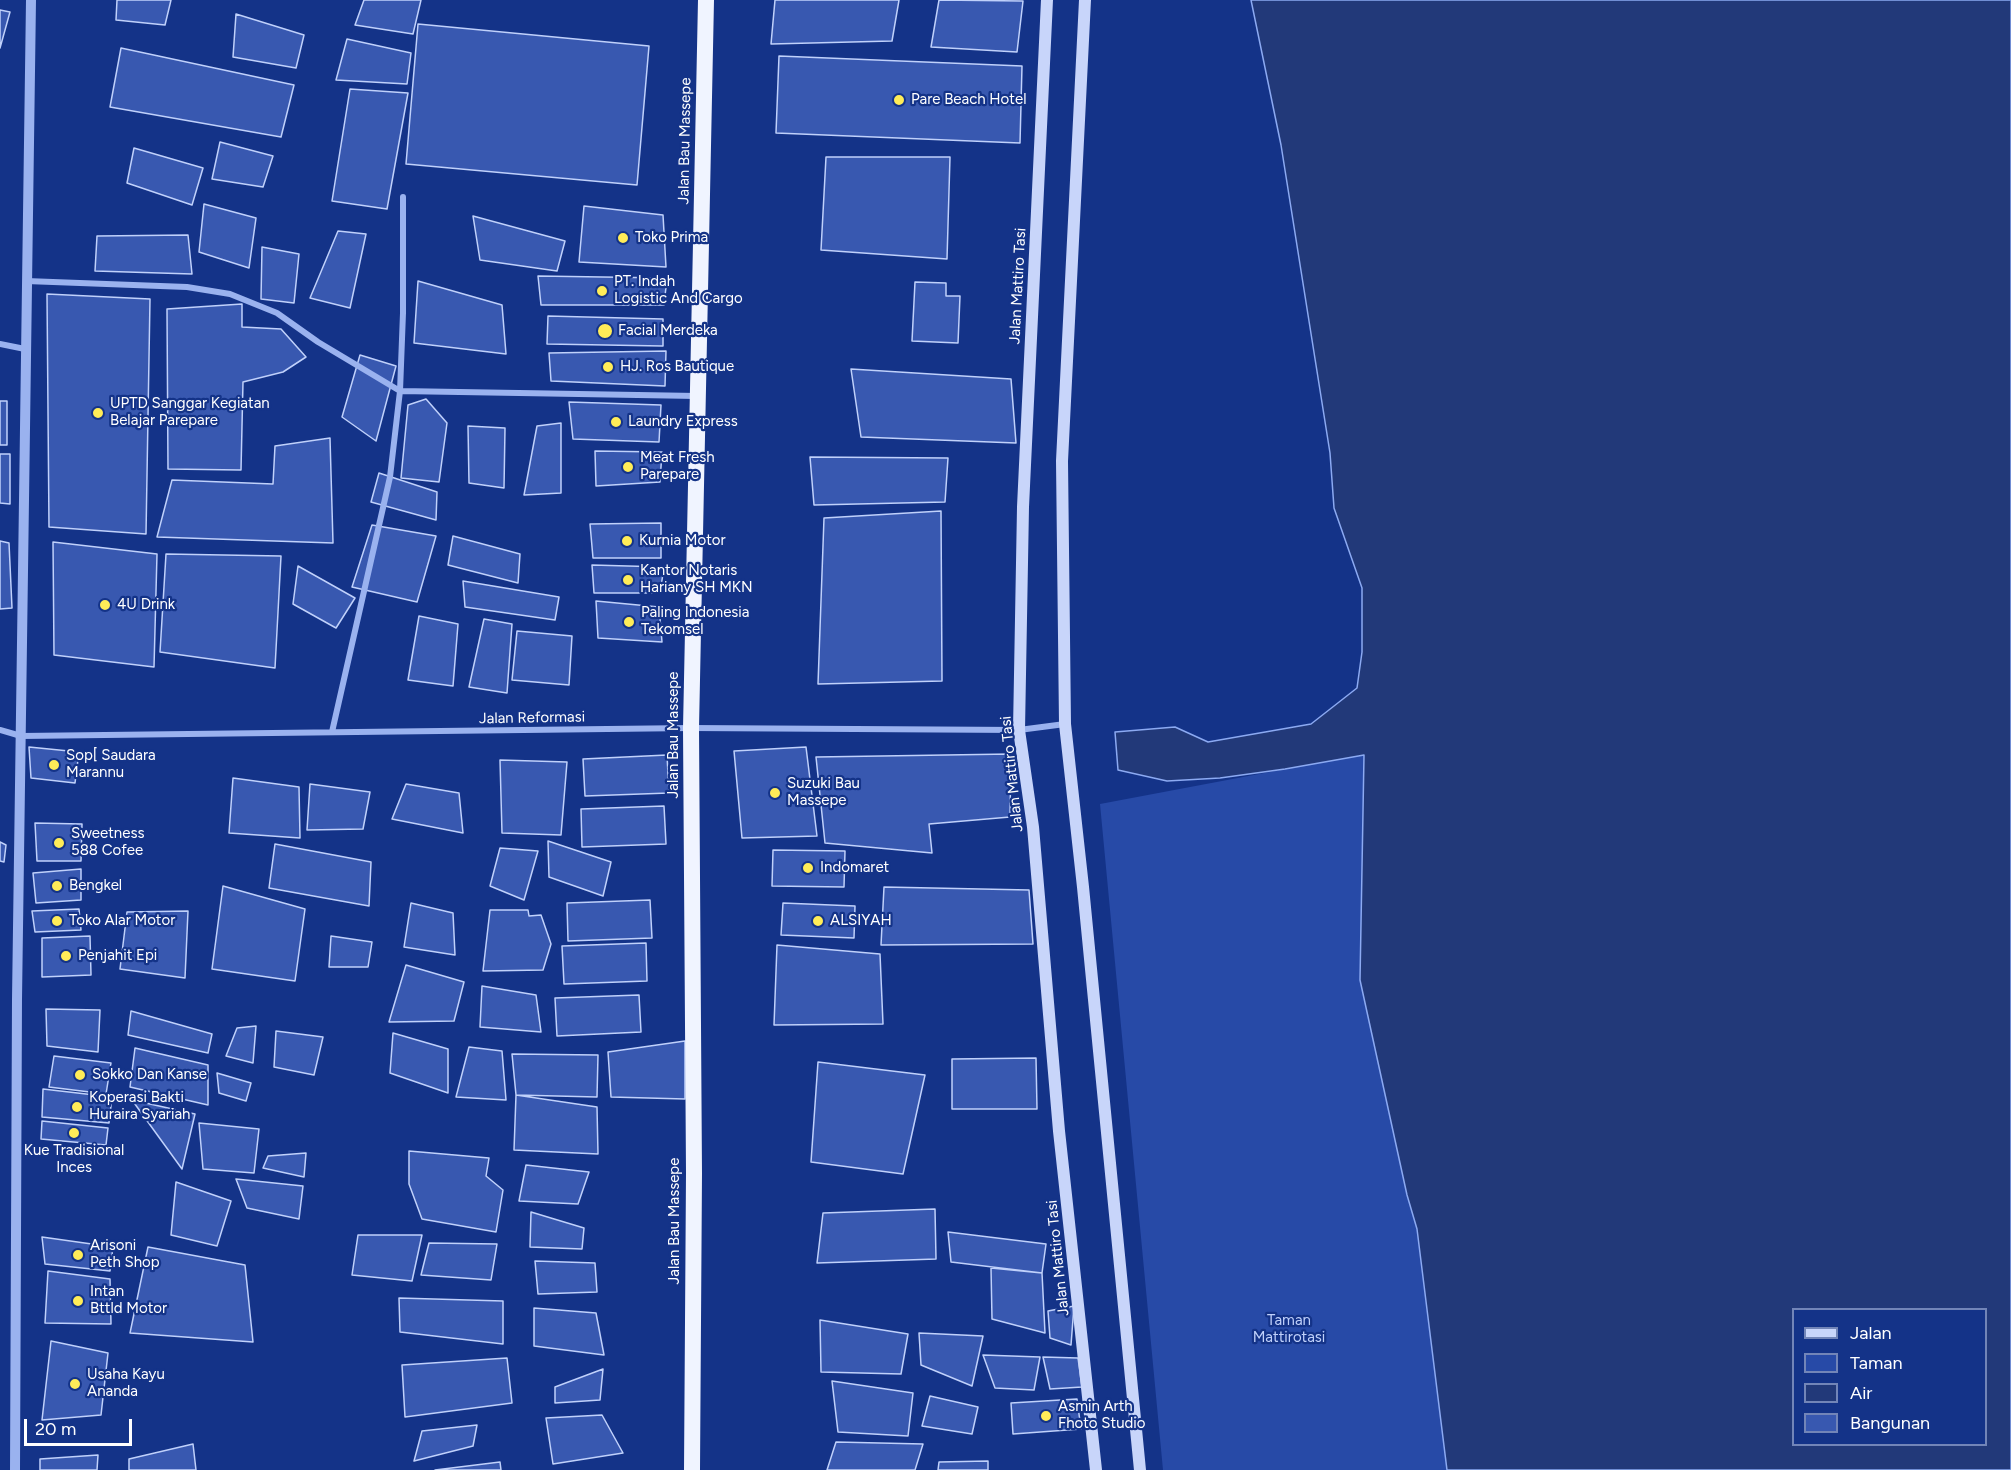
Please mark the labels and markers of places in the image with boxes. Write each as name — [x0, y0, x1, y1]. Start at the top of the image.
place label: Pare Beach Hotel — [911, 91, 1026, 109]
marker: Pare Beach Hotel — [892, 93, 906, 107]
place label: Toko Prima — [635, 229, 708, 247]
marker: Toko Prima — [616, 231, 630, 245]
place label: PT. Indah Logistic And Cargo — [614, 273, 743, 308]
marker: PT. Indah Logistic And Cargo — [595, 284, 609, 298]
marker: Facial Merdeka — [596, 322, 614, 340]
place label: Facial Merdeka — [618, 322, 718, 340]
place label: HJ. Ros Bautique — [620, 358, 734, 376]
marker: HJ. Ros Bautique — [601, 360, 615, 374]
place label: UPTD Sanggar Kegiatan Belajar Parepare — [110, 395, 270, 430]
marker: UPTD Sanggar Kegiatan Belajar Parepare — [91, 406, 105, 420]
place label: Laundry Express — [628, 413, 738, 431]
marker: Laundry Express — [609, 415, 623, 429]
place label: Meat Fresh Parepare — [640, 449, 715, 484]
marker: Meat Fresh Parepare — [621, 460, 635, 474]
place label: Kurnia Motor — [639, 532, 726, 550]
marker: Kurnia Motor — [620, 534, 634, 548]
place label: Kantor Notaris Hariany SH MKN — [640, 562, 753, 597]
marker: Kantor Notaris Hariany SH MKN — [621, 573, 635, 587]
place label: 4U Drink — [117, 596, 175, 614]
marker: 4U Drink — [98, 598, 112, 612]
place label: Paling Indonesia Tekomsel — [641, 604, 749, 639]
marker: Paling Indonesia Tekomsel — [622, 615, 636, 629]
place label: Sop[ Saudara Marannu — [66, 747, 156, 782]
marker: Sop[ Saudara Marannu — [47, 758, 61, 772]
place label: Suzuki Bau Massepe — [787, 775, 860, 810]
marker: Suzuki Bau Massepe — [768, 786, 782, 800]
place label: Sweetness 588 Cofee — [71, 825, 144, 860]
marker: Sweetness 588 Cofee — [52, 836, 66, 850]
place label: Indomaret — [820, 859, 889, 877]
marker: Indomaret — [801, 861, 815, 875]
place label: Bengkel — [69, 877, 122, 895]
marker: Bengkel — [50, 879, 64, 893]
place label: Toko Alar Motor — [69, 912, 175, 930]
place label: ALSIYAH — [830, 912, 892, 930]
marker: Toko Alar Motor — [50, 914, 64, 928]
marker: ALSIYAH — [811, 914, 825, 928]
place label: Penjahit Epi — [78, 947, 157, 965]
marker: Penjahit Epi — [59, 949, 73, 963]
place label: Sokko Dan Kanse — [92, 1066, 207, 1084]
marker: Sokko Dan Kanse — [73, 1068, 87, 1082]
place label: Koperasi Bakti Huraira Syariah — [89, 1089, 190, 1124]
marker: Koperasi Bakti Huraira Syariah — [70, 1100, 84, 1114]
marker: Kue Tradisional Inces — [67, 1126, 81, 1140]
place label: Kue Tradisional Inces — [24, 1142, 124, 1177]
place label: Arisoni Peth Shop — [90, 1237, 160, 1272]
marker: Arisoni Peth Shop — [71, 1248, 85, 1262]
place label: Intan Bttld Motor — [90, 1283, 167, 1318]
marker: Intan Bttld Motor — [71, 1294, 85, 1308]
place label: Usaha Kayu Ananda — [87, 1366, 165, 1401]
marker: Usaha Kayu Ananda — [68, 1377, 82, 1391]
place label: Asmin Arth Fhoto Studio — [1058, 1398, 1145, 1433]
marker: Asmin Arth Fhoto Studio — [1039, 1409, 1053, 1423]

